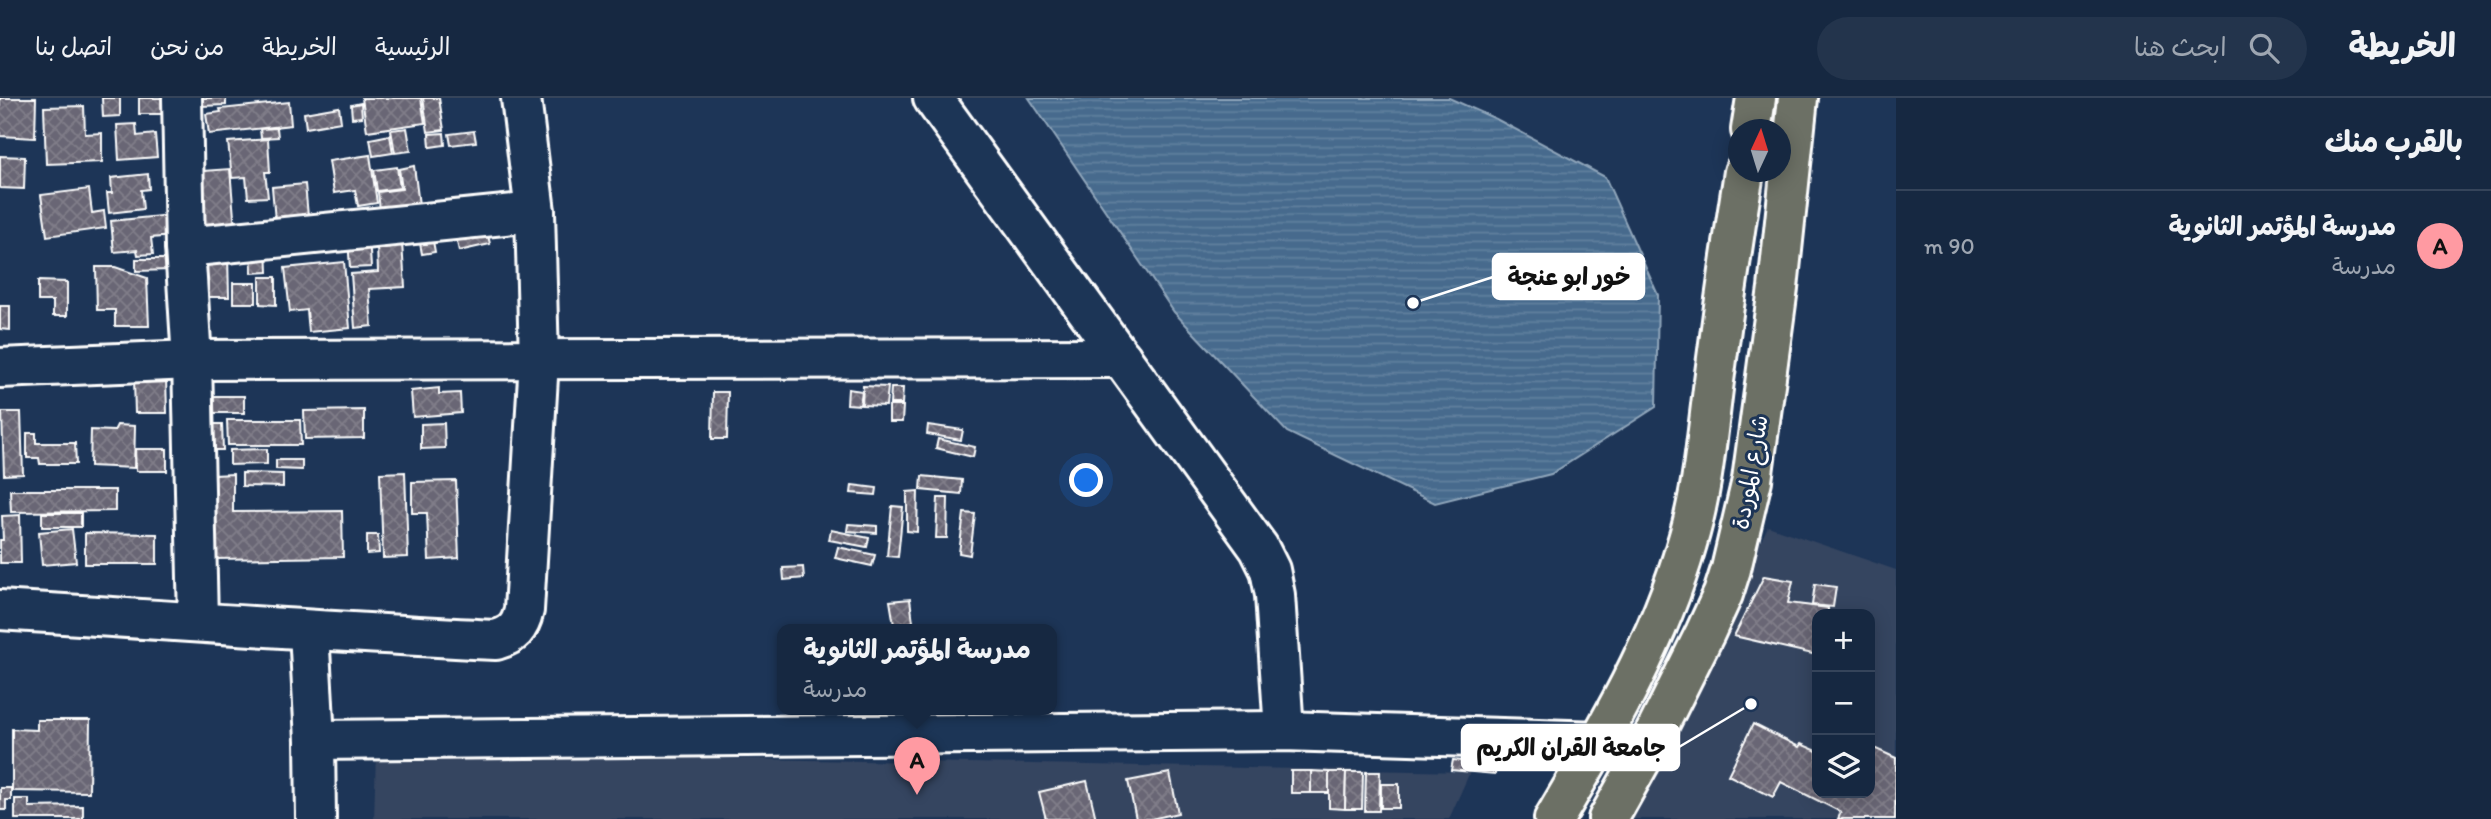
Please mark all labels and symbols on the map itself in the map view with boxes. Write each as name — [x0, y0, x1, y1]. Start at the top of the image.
north arrow — [1728, 119, 1791, 182]
callout: خور ابو عنجة — [1493, 254, 1644, 299]
text: خور ابو عنجة — [1508, 262, 1630, 292]
street label: شارع الموردة — [1726, 413, 1776, 532]
your location — [1069, 463, 1103, 497]
callout: جامعة القران الكريم — [1462, 725, 1679, 770]
text: جامعة القران الكريم — [1476, 733, 1666, 766]
pin: A — [894, 737, 940, 795]

